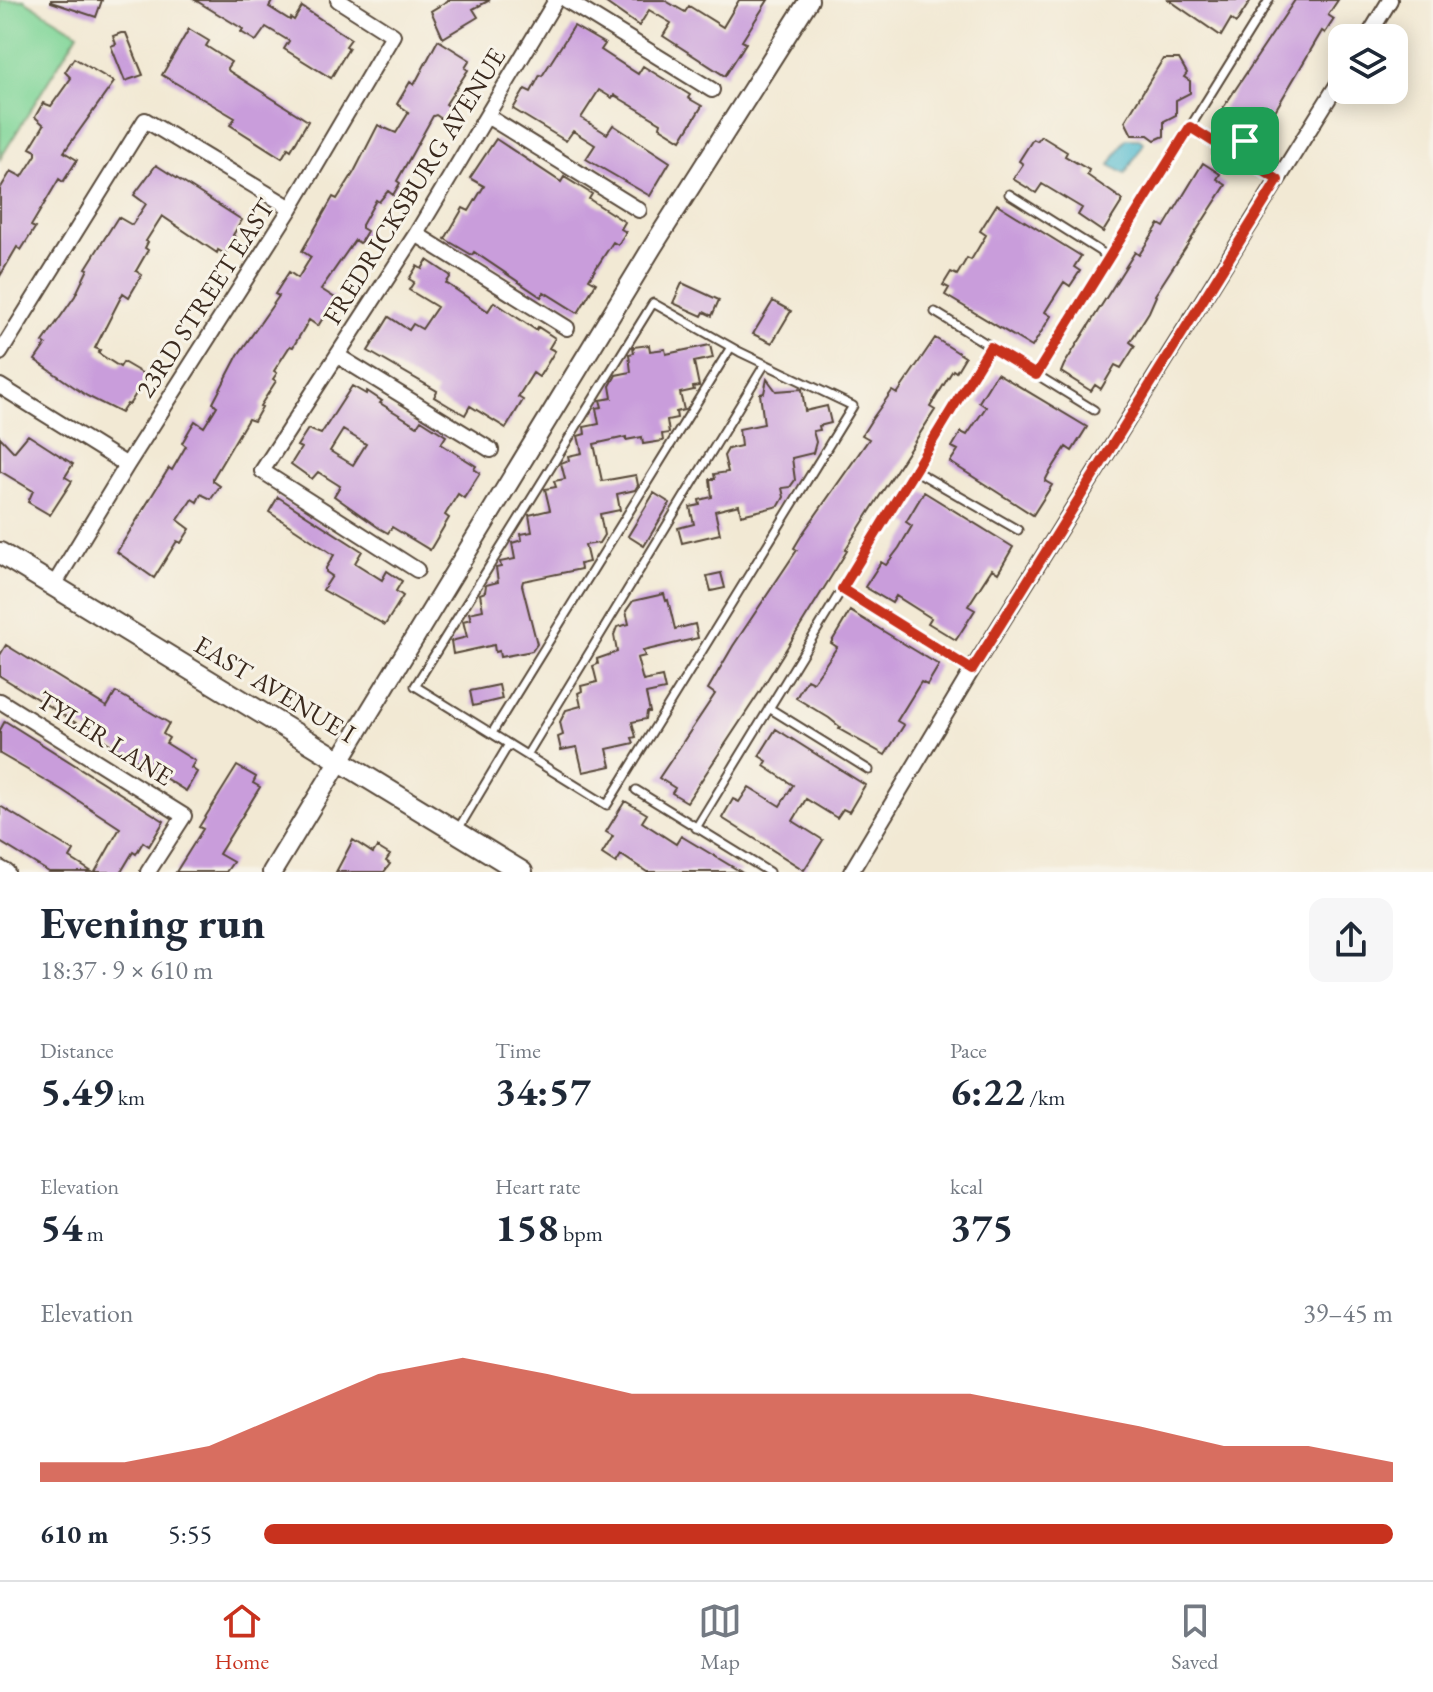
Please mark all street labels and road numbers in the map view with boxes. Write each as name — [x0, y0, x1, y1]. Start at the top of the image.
street label: FREDRICKSBURG AVENUE — [315, 41, 513, 331]
street label: 23RD STREET EAST — [128, 192, 282, 404]
street label: EAST AVENUE I — [188, 627, 362, 751]
street label: TYLER LANE — [30, 683, 180, 794]

